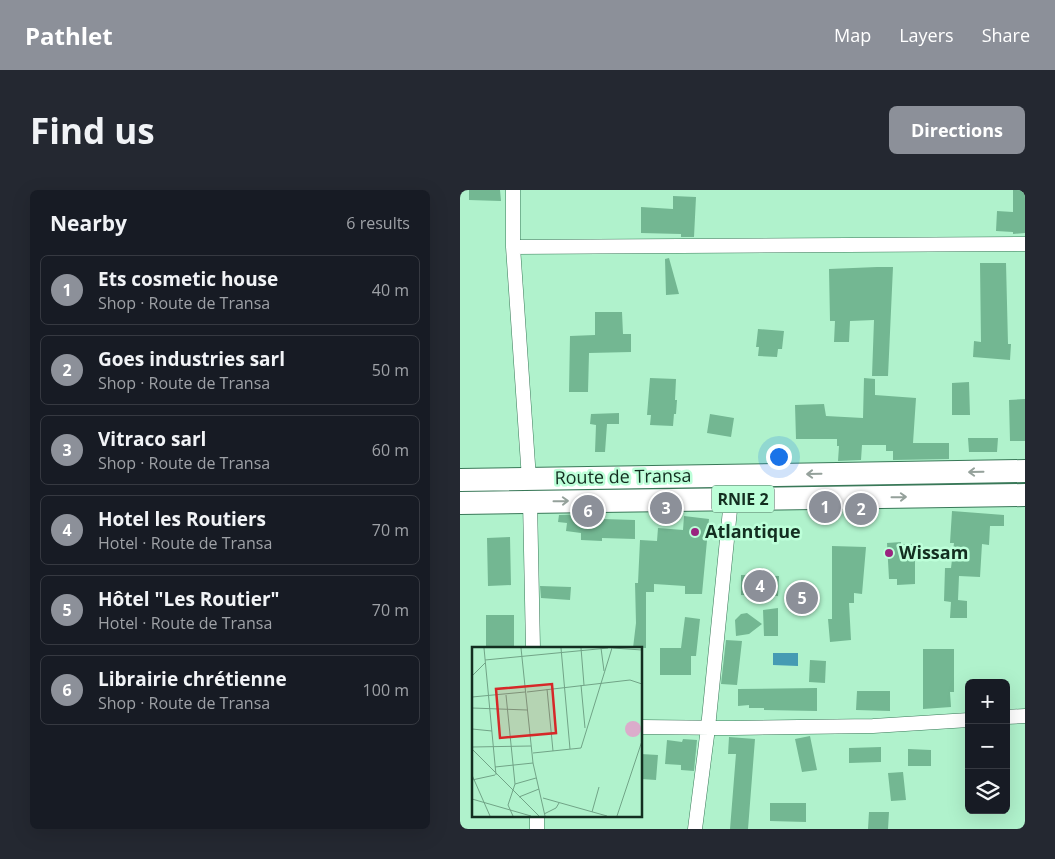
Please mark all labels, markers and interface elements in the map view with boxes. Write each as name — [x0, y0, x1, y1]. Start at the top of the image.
text: Pathlet — [25, 19, 113, 52]
text: Map — [834, 23, 871, 47]
text: Layers — [899, 23, 954, 47]
text: Share — [982, 23, 1030, 47]
button: Directions — [889, 106, 1025, 154]
text: Find us — [30, 107, 155, 154]
text: Nearby — [50, 209, 127, 237]
text: 6 results — [346, 212, 410, 234]
text: Ets cosmetic house — [98, 266, 278, 292]
text: 1 — [62, 279, 72, 301]
text: 40 m — [372, 279, 409, 301]
text: Shop · Route de Transa — [98, 292, 270, 314]
text: Goes industries sarl — [98, 346, 285, 372]
text: 2 — [62, 359, 72, 381]
text: 50 m — [372, 359, 409, 381]
text: Shop · Route de Transa — [98, 372, 270, 394]
text: Vitraco sarl — [98, 426, 206, 452]
text: 3 — [62, 439, 72, 461]
text: 60 m — [372, 439, 409, 461]
your location — [766, 444, 792, 470]
text: Shop · Route de Transa — [98, 452, 270, 474]
street label: Route de Transa — [554, 463, 692, 489]
one-way arrow — [969, 467, 985, 477]
one-way arrow — [806, 469, 822, 479]
road number: RNIE 2 — [712, 486, 774, 512]
pin: 1 — [809, 488, 841, 526]
pin: 3 — [650, 489, 682, 527]
pin: 2 — [845, 490, 877, 528]
pin: 6 — [572, 492, 604, 530]
one-way arrow — [890, 492, 906, 502]
one-way arrow — [552, 496, 569, 506]
text: Hotel les Routiers — [98, 506, 266, 532]
text: 4 — [62, 519, 72, 541]
text: 70 m — [372, 519, 409, 541]
place label: Atlantique — [705, 519, 801, 543]
marker: Atlantique — [689, 526, 701, 538]
text: Hotel · Route de Transa — [98, 532, 272, 554]
place label: Wissam — [899, 540, 968, 564]
marker: Wissam — [883, 547, 895, 559]
pin: 4 — [744, 567, 776, 605]
pin: 5 — [786, 579, 818, 617]
text: Hôtel "Les Routier" — [98, 586, 279, 612]
text: 5 — [62, 599, 72, 621]
text: 70 m — [372, 599, 409, 621]
text: Hotel · Route de Transa — [98, 612, 272, 634]
inset map — [472, 647, 642, 816]
text: Librairie chrétienne — [98, 666, 287, 692]
text: 6 — [62, 679, 72, 701]
text: 100 m — [363, 679, 409, 701]
map controls — [965, 679, 1010, 814]
button: + — [965, 679, 1010, 724]
text: Shop · Route de Transa — [98, 692, 270, 714]
button: − — [965, 724, 1010, 769]
button: layers — [965, 769, 1010, 814]

